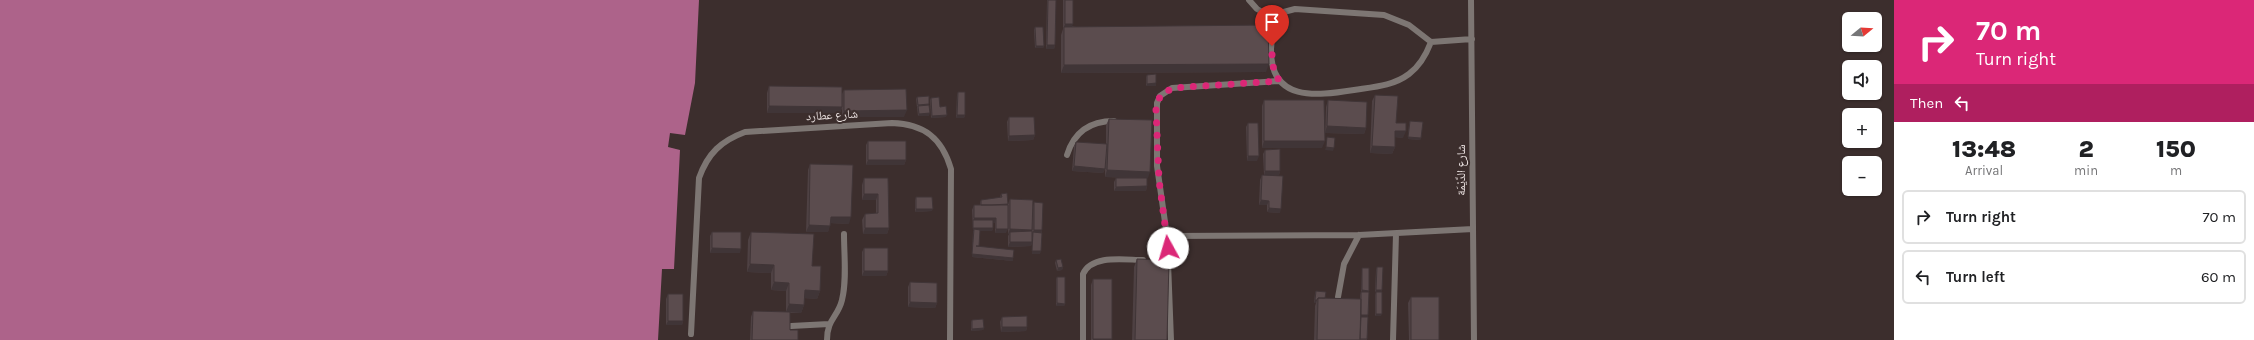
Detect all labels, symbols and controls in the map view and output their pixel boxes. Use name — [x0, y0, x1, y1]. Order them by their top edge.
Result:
pin — [1255, 5, 1289, 46]
icon: arrive — [1261, 11, 1283, 33]
north arrow — [1842, 12, 1882, 52]
map controls — [1842, 12, 1882, 196]
text: 70 m — [1976, 14, 2041, 47]
icon: right — [1910, 16, 1962, 68]
text: Turn right — [1976, 48, 2056, 70]
button: sound — [1842, 60, 1882, 100]
icon: left — [1951, 92, 1973, 114]
text: Then — [1910, 94, 1943, 112]
street label: شارع عطارد — [806, 107, 858, 124]
button: + — [1842, 108, 1882, 148]
text: 13:48 — [1952, 135, 2016, 163]
text: 2 — [2078, 135, 2094, 163]
text: 150 — [2156, 135, 2196, 163]
street label: شارع الدِّيْمَة — [1454, 144, 1469, 196]
button: − — [1842, 156, 1882, 196]
text: Arrival — [1965, 163, 2003, 178]
text: min — [2074, 163, 2098, 178]
text: m — [2170, 163, 2182, 178]
icon: right — [1912, 206, 1934, 228]
text: Turn right — [1946, 208, 2016, 226]
text: 70 m — [2202, 208, 2236, 226]
position arrow — [1147, 227, 1189, 269]
icon: left — [1912, 266, 1934, 288]
text: Turn left — [1946, 268, 2005, 286]
text: 60 m — [2201, 268, 2236, 286]

